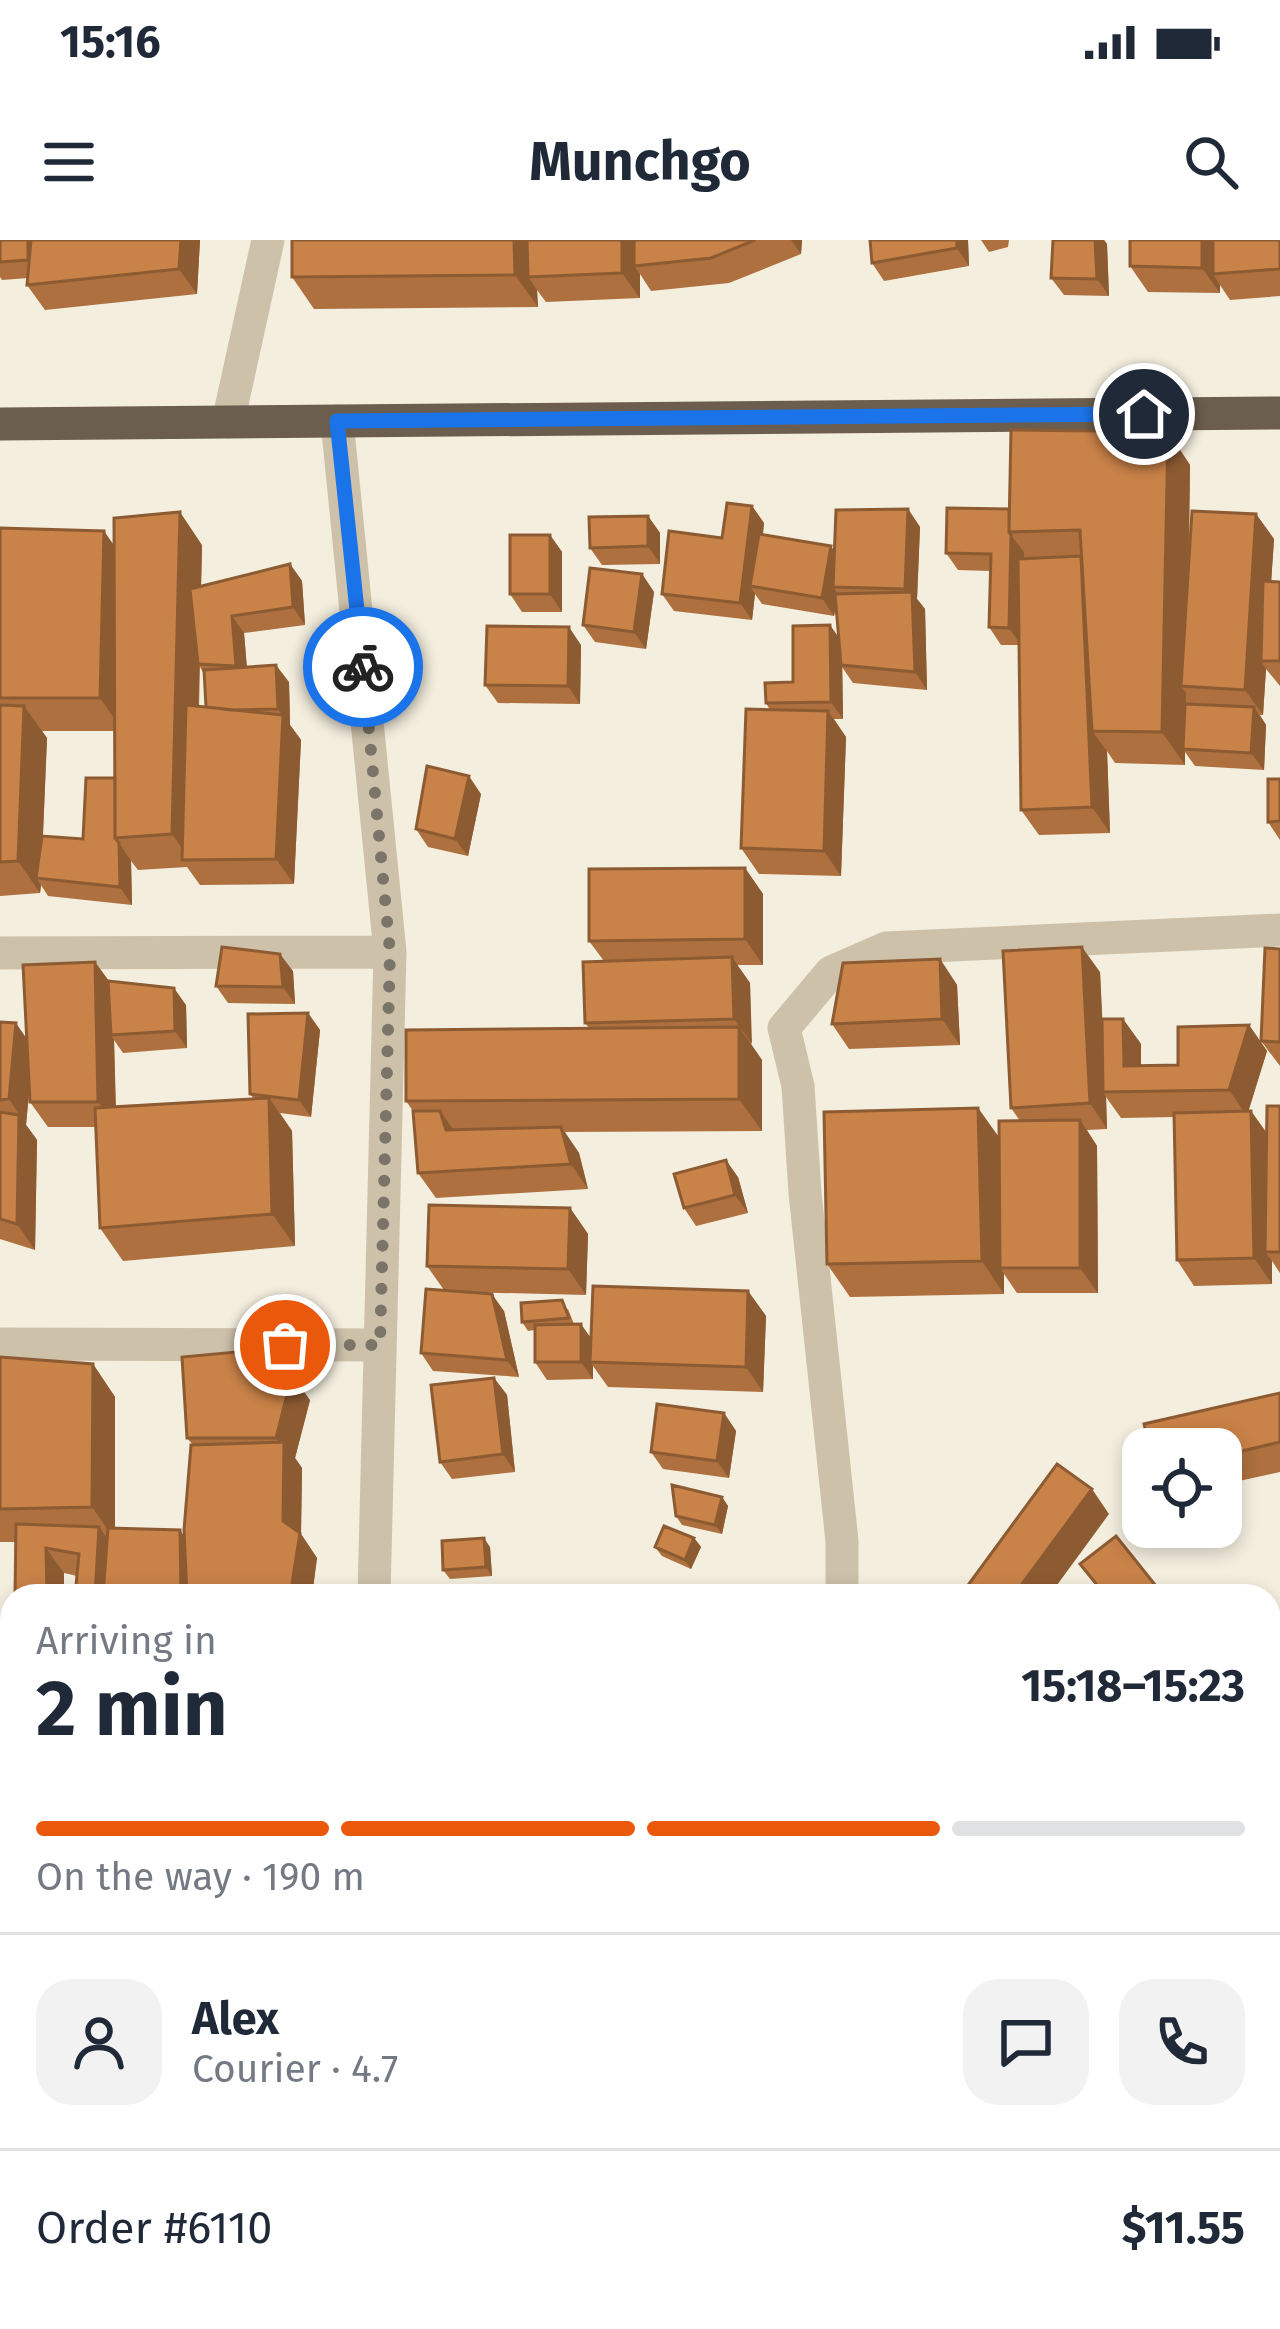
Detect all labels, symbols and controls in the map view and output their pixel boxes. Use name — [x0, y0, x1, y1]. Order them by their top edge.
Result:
text: 15:16 — [60, 15, 161, 69]
icon: menu — [36, 129, 102, 195]
icon: search — [1178, 129, 1244, 195]
text: Munchgo — [529, 130, 751, 194]
pin — [1093, 363, 1195, 465]
icon: home — [1111, 381, 1177, 447]
courier — [303, 607, 423, 727]
icon: bike — [330, 634, 396, 700]
pin — [234, 1294, 336, 1396]
icon: bag — [252, 1312, 318, 1378]
map controls — [1122, 1428, 1242, 1548]
button: locate — [1122, 1428, 1242, 1548]
text: Arriving in — [36, 1618, 217, 1664]
text: 15:18–15:23 — [1021, 1659, 1245, 1713]
text: 2 min — [36, 1662, 228, 1756]
text: On the way · 190 m — [36, 1854, 365, 1900]
button: person — [36, 1979, 162, 2105]
button: chat — [963, 1979, 1089, 2105]
button: phone — [1119, 1979, 1245, 2105]
text: Alex — [192, 1992, 279, 2046]
text: Courier · 4.7 — [192, 2046, 398, 2092]
text: Order #6110 — [36, 2201, 272, 2255]
text: $11.55 — [1122, 2201, 1245, 2255]

